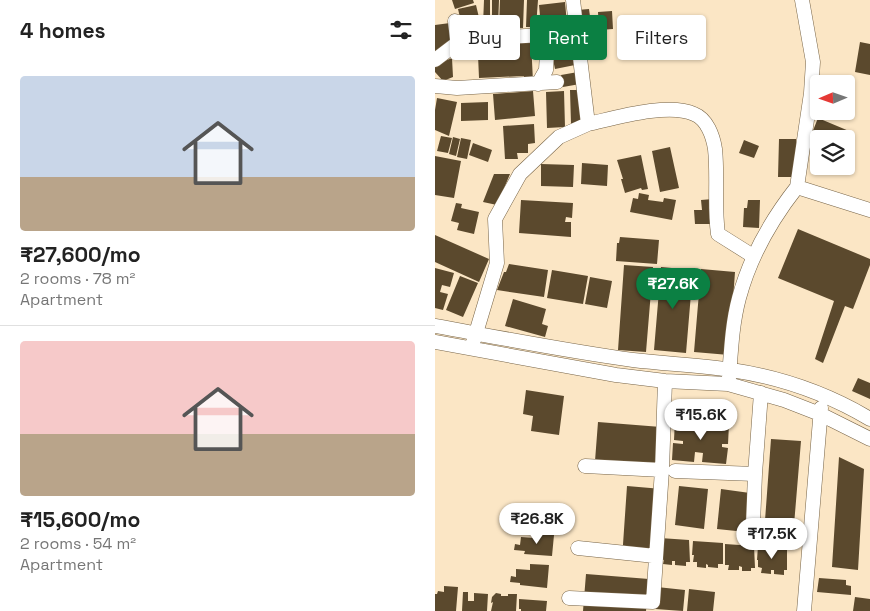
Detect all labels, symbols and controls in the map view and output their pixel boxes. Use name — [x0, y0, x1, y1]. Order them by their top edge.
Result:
chip: Buy — [450, 15, 520, 60]
chip: Rent — [530, 15, 607, 60]
chip: Filters — [617, 15, 706, 60]
icon: filters — [387, 16, 415, 44]
text: 4 homes — [20, 17, 106, 44]
north arrow — [810, 75, 855, 120]
map controls — [810, 75, 855, 175]
icon: home — [173, 108, 263, 198]
button: layers — [810, 130, 855, 175]
text: ₹27,600/mo — [20, 241, 141, 268]
text: 2 rooms · 78 m² — [20, 268, 135, 289]
pin: ₹27.6K — [632, 268, 714, 310]
text: ₹27.6K — [647, 273, 699, 294]
text: Apartment — [20, 289, 103, 310]
icon: home — [173, 374, 263, 464]
pin: ₹15.6K — [660, 398, 742, 441]
text: ₹15.6K — [675, 404, 727, 425]
pin: ₹26.8K — [496, 502, 578, 545]
text: ₹15,600/mo — [20, 506, 140, 533]
text: ₹26.8K — [510, 508, 564, 529]
pin: ₹17.5K — [731, 518, 813, 560]
text: ₹17.5K — [747, 523, 797, 544]
text: 2 rooms · 54 m² — [20, 533, 136, 554]
text: Apartment — [20, 554, 103, 575]

